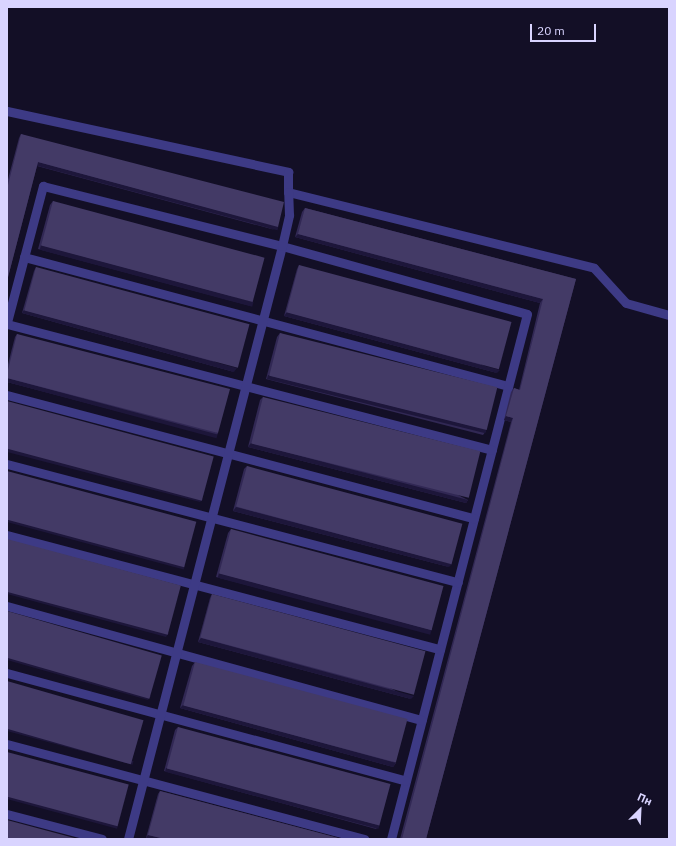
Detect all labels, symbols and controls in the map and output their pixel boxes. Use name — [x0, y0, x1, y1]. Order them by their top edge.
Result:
scale bar — [532, 16, 598, 42]
text: 20 m — [537, 23, 565, 38]
north arrow — [620, 790, 660, 830]
text: Пн — [635, 790, 654, 808]

